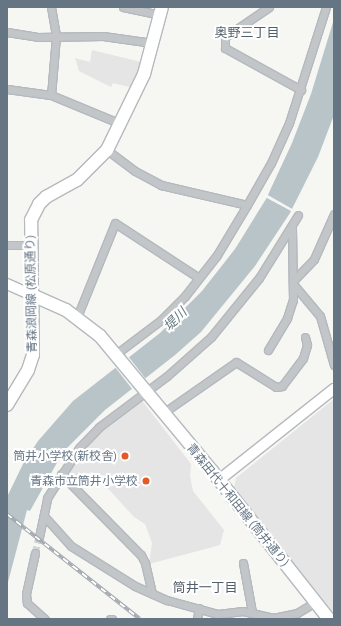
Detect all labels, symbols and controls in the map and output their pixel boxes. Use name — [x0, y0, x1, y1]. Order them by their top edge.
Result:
district label: 奥野三丁目 — [215, 24, 279, 40]
street label: 青森浪岡線 (松原通り) — [23, 235, 39, 353]
water label: 堤川 — [160, 304, 190, 334]
street label: 青森田代十和田線 (筒井通り) — [184, 441, 292, 569]
place label: 筒井小学校(新校舎) — [13, 449, 117, 463]
marker: 筒井小学校(新校舎) — [120, 451, 130, 461]
place label: 青森市立筒井小学校 — [30, 474, 138, 488]
marker: 青森市立筒井小学校 — [141, 476, 151, 486]
district label: 筒井一丁目 — [173, 579, 237, 595]

